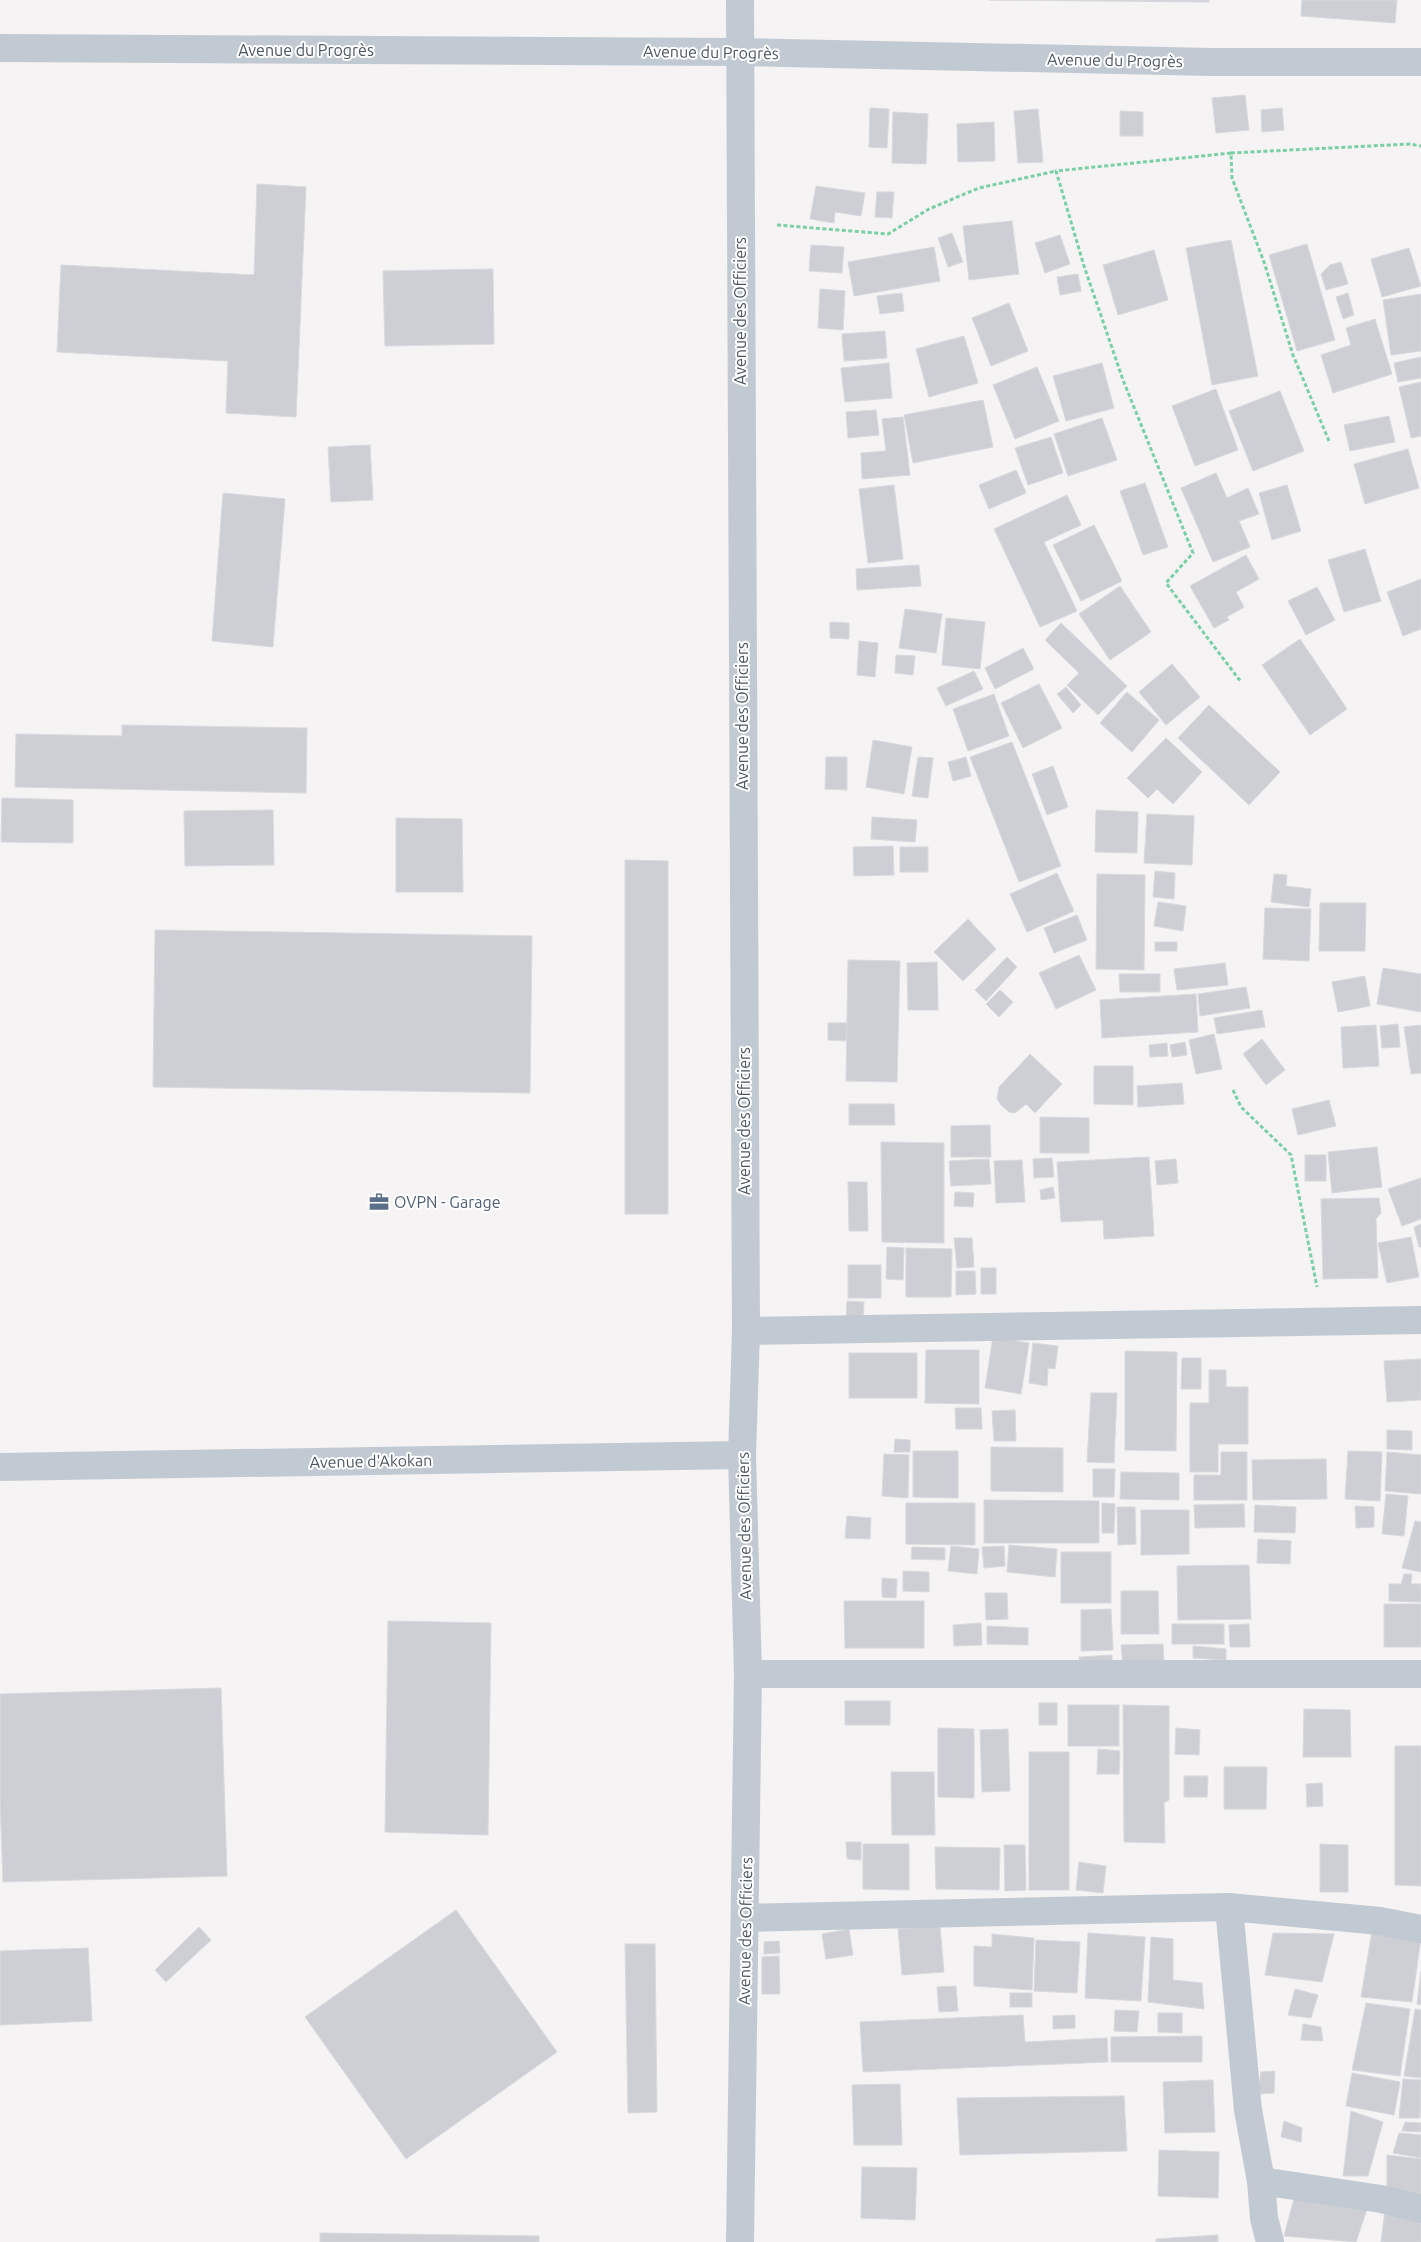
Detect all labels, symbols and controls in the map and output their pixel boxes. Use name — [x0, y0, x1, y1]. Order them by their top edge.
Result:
street label: Avenue du Progrès — [238, 41, 374, 59]
street label: Avenue du Progrès — [643, 42, 779, 62]
street label: Avenue du Progrès — [1047, 50, 1183, 70]
street label: Avenue des Officiers — [731, 237, 749, 385]
street label: Avenue des Officiers — [733, 642, 751, 790]
street label: Avenue des Officiers — [735, 1047, 753, 1195]
office icon: OVPN - Garage — [368, 1191, 390, 1213]
place label: OVPN - Garage — [394, 1193, 500, 1211]
street label: Avenue d'Akokan — [310, 1451, 432, 1471]
street label: Avenue des Officiers — [734, 1452, 754, 1600]
street label: Avenue des Officiers — [735, 1857, 755, 2005]

